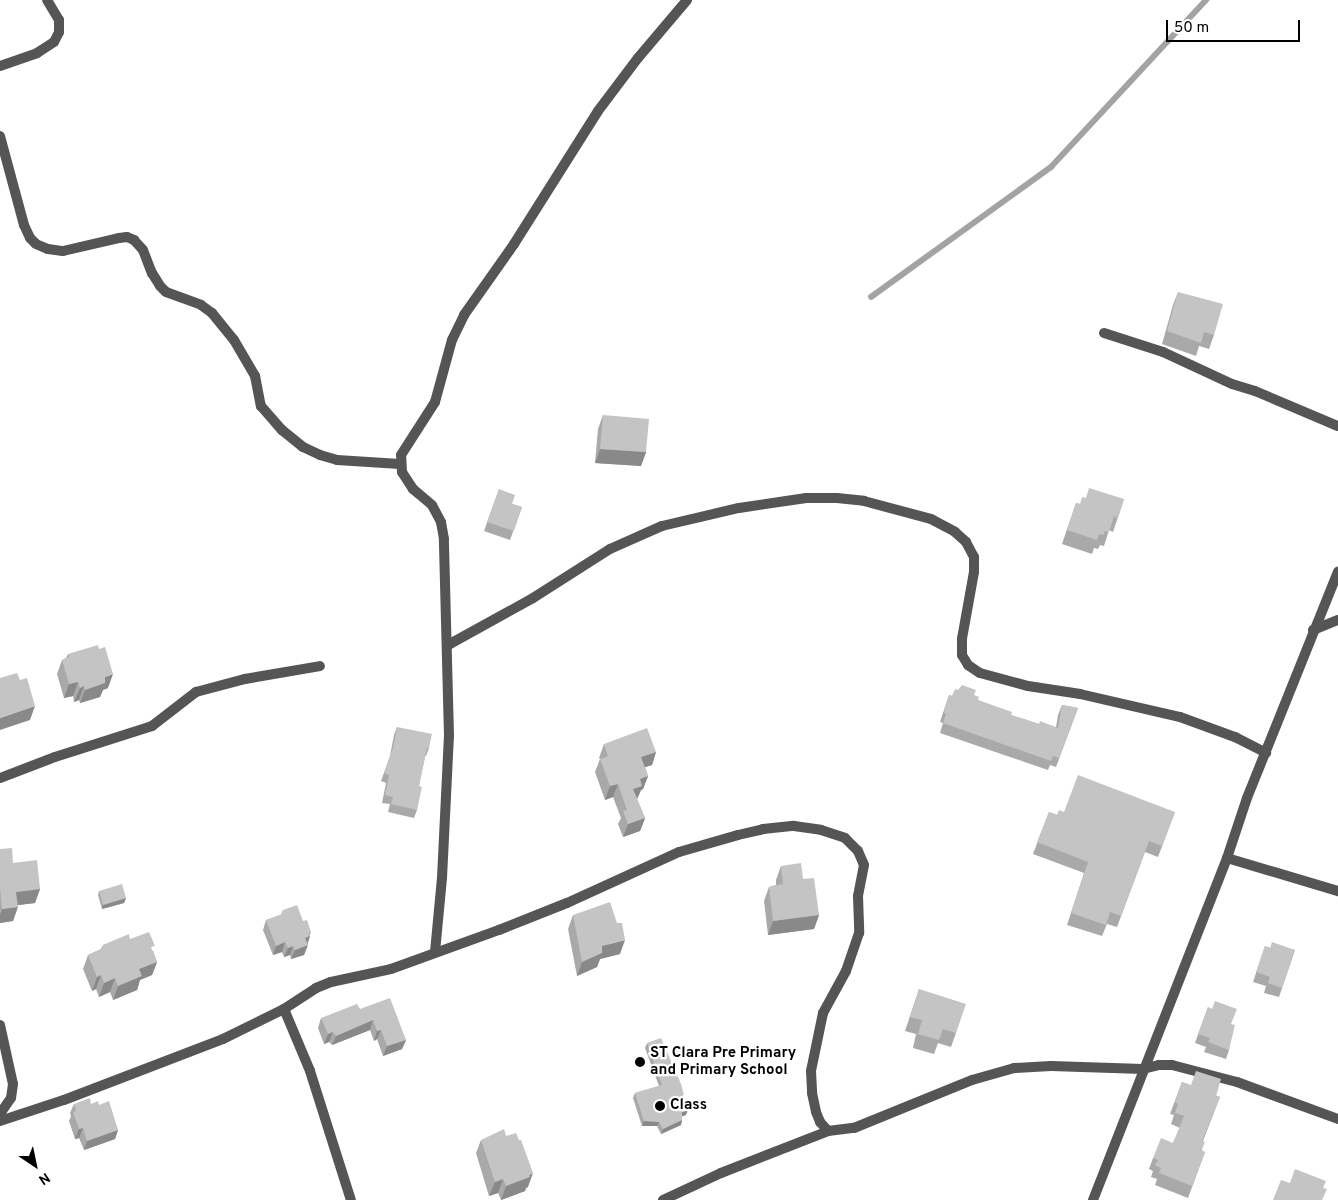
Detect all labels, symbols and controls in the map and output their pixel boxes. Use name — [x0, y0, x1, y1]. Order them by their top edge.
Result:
scale bar — [1168, 10, 1302, 42]
text: 50 m — [1174, 19, 1209, 38]
place label: ST Clara Pre Primary and Primary School — [650, 1044, 796, 1079]
marker: ST Clara Pre Primary and Primary School — [634, 1056, 646, 1068]
place label: Class — [670, 1097, 707, 1115]
marker: Class — [654, 1100, 666, 1112]
north arrow — [10, 1140, 60, 1190]
text: N — [35, 1168, 53, 1188]

